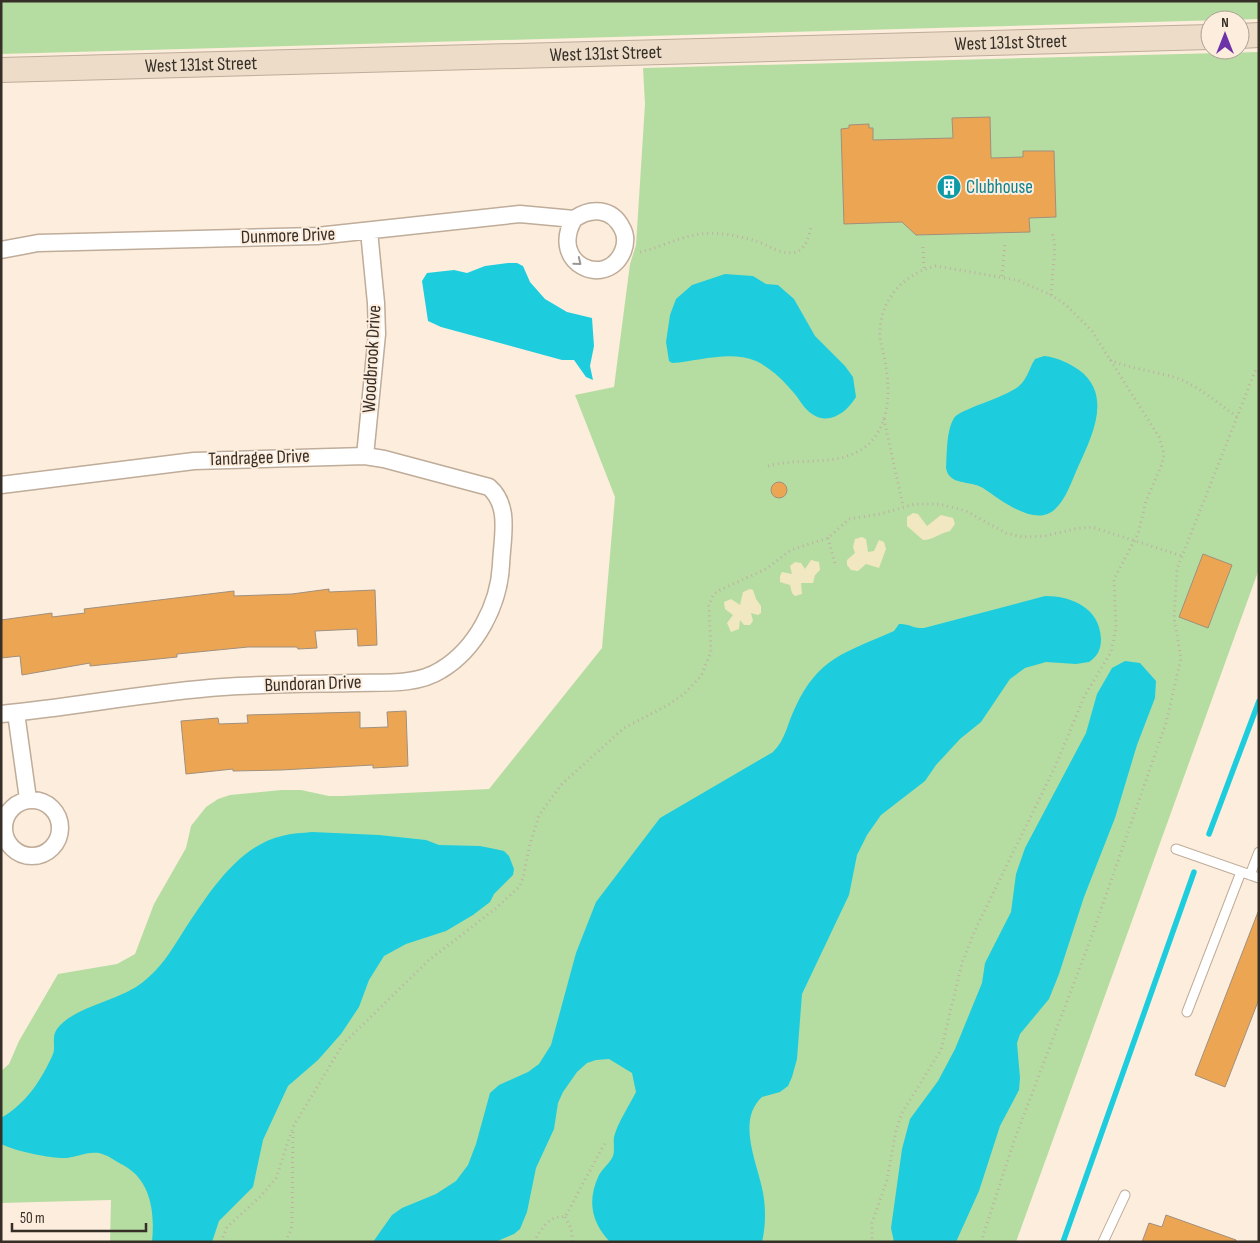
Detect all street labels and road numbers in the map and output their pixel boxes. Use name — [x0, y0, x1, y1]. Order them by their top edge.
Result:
street label: West 131st Street — [954, 29, 1067, 55]
street label: West 131st Street — [549, 40, 662, 67]
street label: West 131st Street — [144, 52, 258, 78]
street label: Dunmore Drive — [240, 223, 336, 249]
street label: Woodbrook Drive — [358, 304, 386, 414]
street label: Tandragee Drive — [208, 445, 310, 471]
street label: Bundoran Drive — [264, 671, 362, 697]

